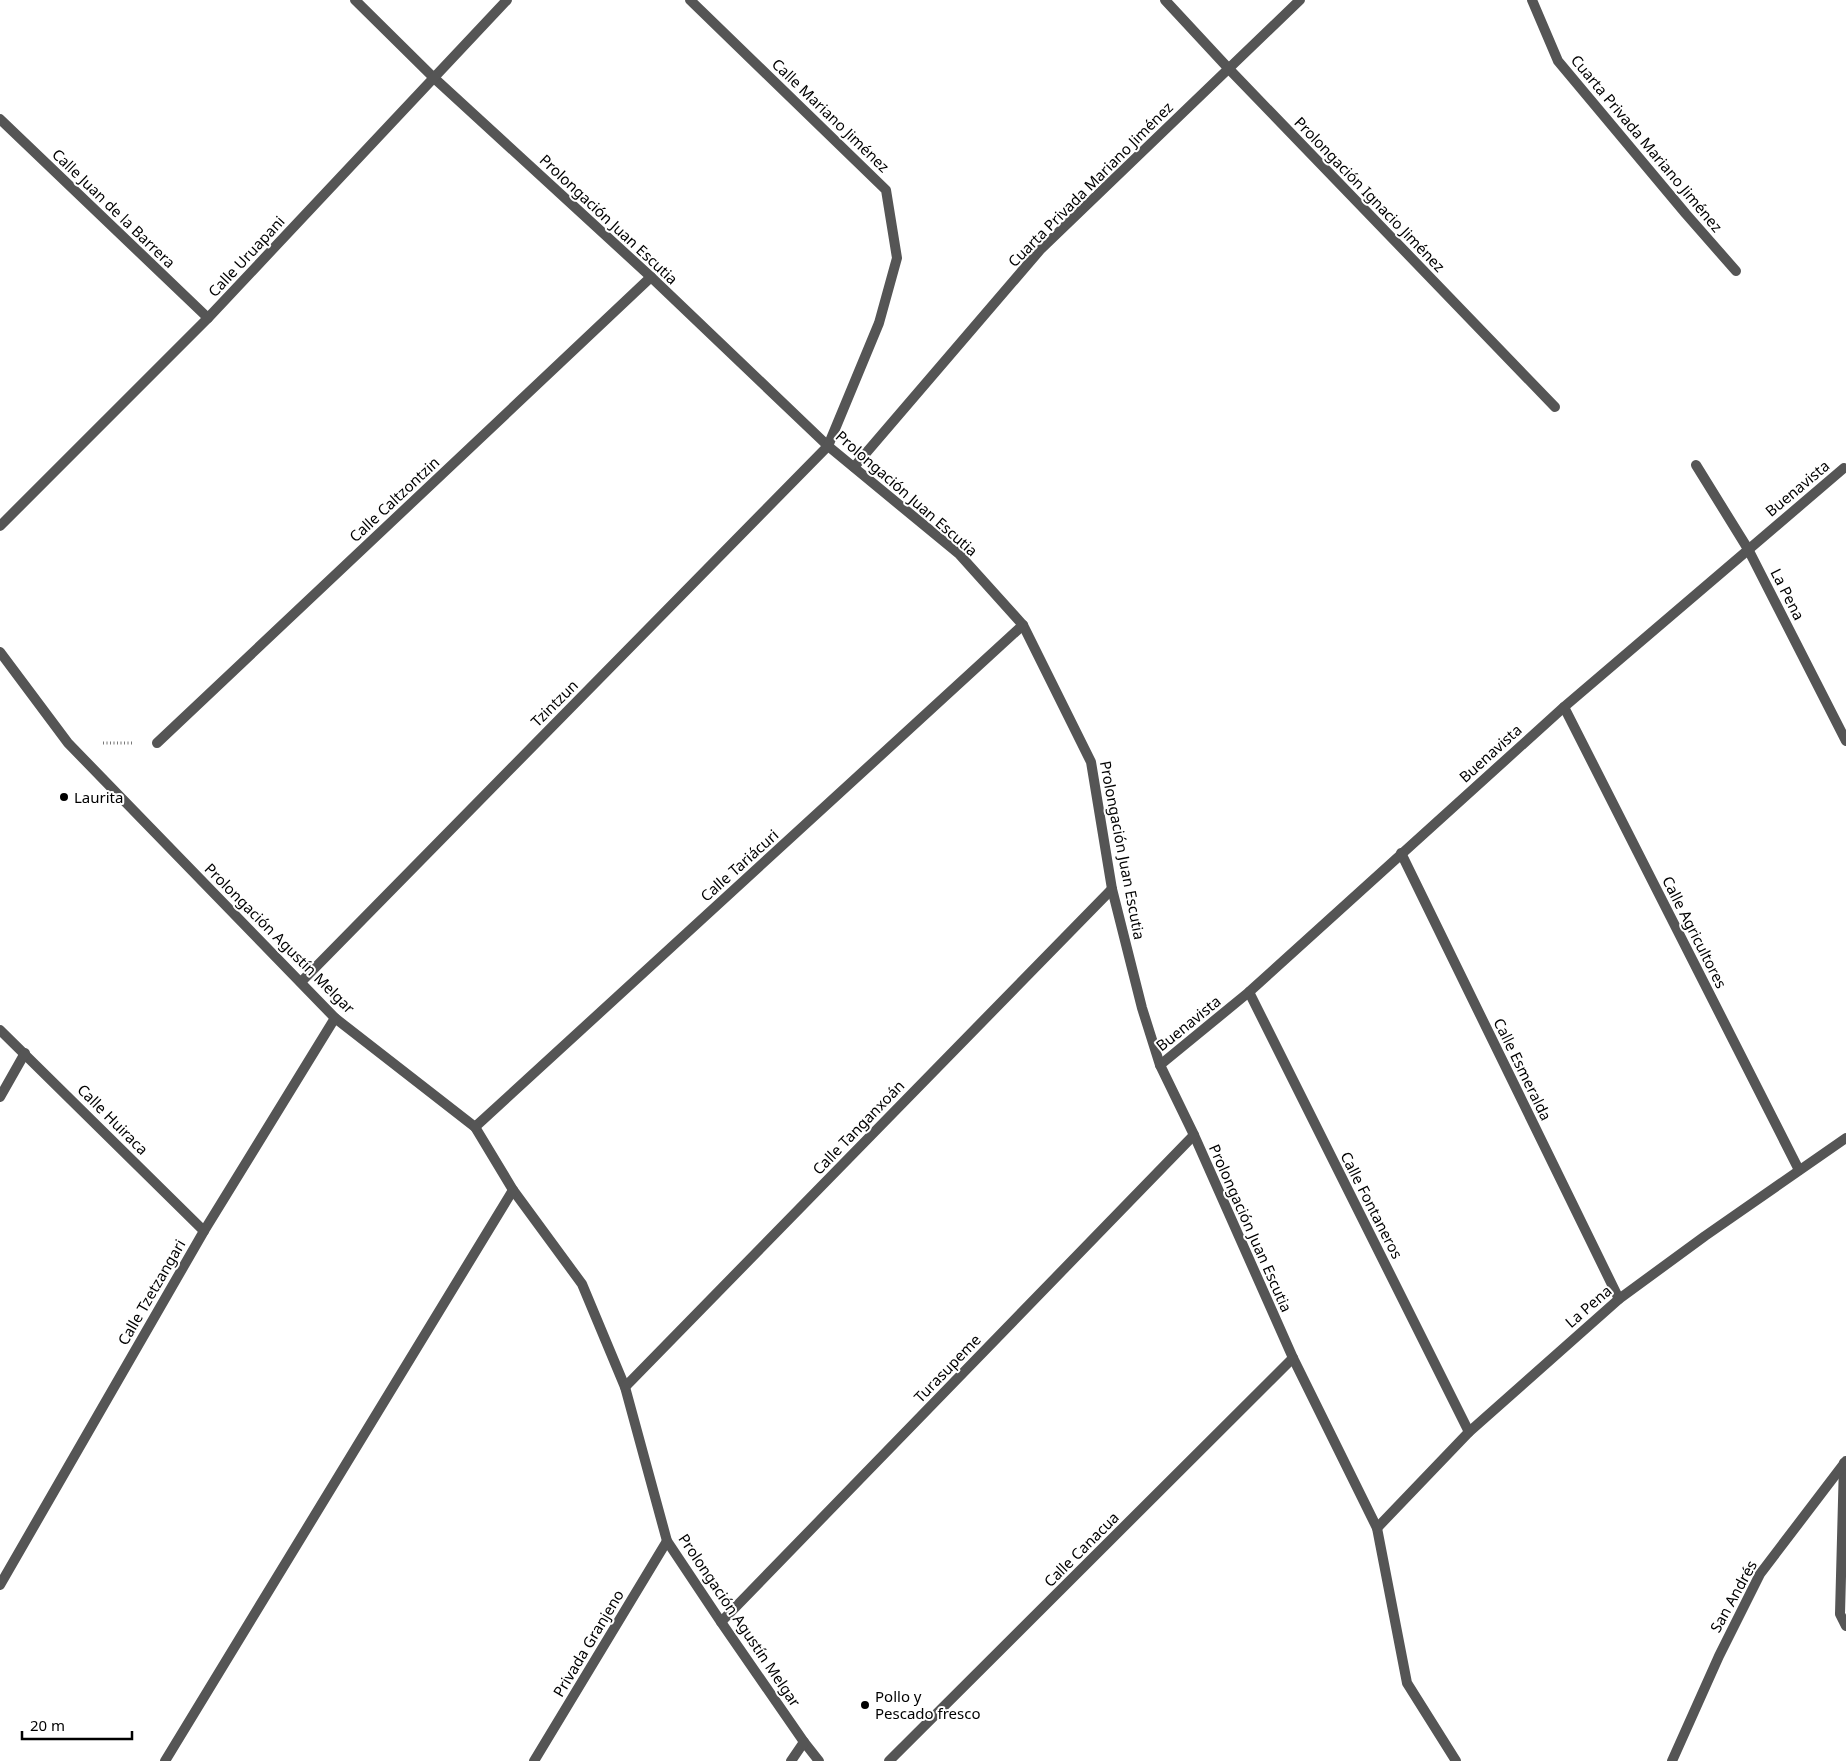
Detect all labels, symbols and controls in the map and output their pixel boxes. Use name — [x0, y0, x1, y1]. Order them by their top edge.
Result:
street label: Cuarta Privada Mariano Jiménez — [1567, 50, 1727, 236]
street label: Calle Mariano Jiménez — [768, 54, 894, 176]
street label: Cuarta Privada Mariano Jiménez — [1003, 97, 1177, 271]
street label: Prolongación Ignacio Jiménez — [1290, 112, 1450, 276]
street label: Calle Juan de la Barrera — [48, 144, 180, 272]
street label: Prolongación Juan Escutia — [536, 150, 682, 288]
street label: Calle Uruapani — [203, 211, 289, 301]
street label: Prolongación Juan Escutia — [832, 426, 982, 560]
street label: Calle Caltzontzin — [345, 452, 443, 546]
street label: Buenavista — [1761, 455, 1833, 521]
street label: La Pena — [1767, 565, 1809, 623]
street label: Tzintzun — [526, 675, 582, 731]
street label: Buenavista — [1454, 720, 1526, 786]
street label: Prolongación Juan Escutia — [1096, 759, 1150, 941]
place label: Laurita — [74, 787, 123, 807]
marker: Laurita — [58, 791, 70, 803]
street label: Calle Tariácuri — [696, 825, 782, 905]
street label: Prolongación Agustín Melgar — [201, 859, 359, 1017]
street label: Calle Agricultores — [1658, 873, 1732, 991]
street label: Buenavista — [1152, 991, 1224, 1055]
street label: Calle Esmeralda — [1490, 1014, 1556, 1124]
street label: Calle Tanganxoán — [808, 1075, 908, 1179]
street label: Calle Huiraca — [73, 1079, 153, 1159]
street label: Prolongación Juan Escutia — [1205, 1141, 1297, 1315]
street label: Calle Fontaneros — [1336, 1148, 1408, 1262]
street label: Calle Tzetzangari — [113, 1235, 189, 1349]
street label: La Pena — [1561, 1280, 1615, 1332]
street label: Turasupeme — [909, 1329, 985, 1407]
street label: Calle Canacua — [1039, 1507, 1123, 1591]
street label: Prolongación Agustín Melgar — [674, 1530, 806, 1710]
street label: San Andrés — [1705, 1556, 1761, 1636]
street label: Privada Granjeno — [548, 1586, 628, 1700]
place label: Pollo y Pescado fresco — [875, 1686, 981, 1723]
marker: Pollo y Pescado fresco — [859, 1699, 871, 1711]
scale bar — [22, 1708, 132, 1740]
text: 20 m — [30, 1715, 65, 1735]

